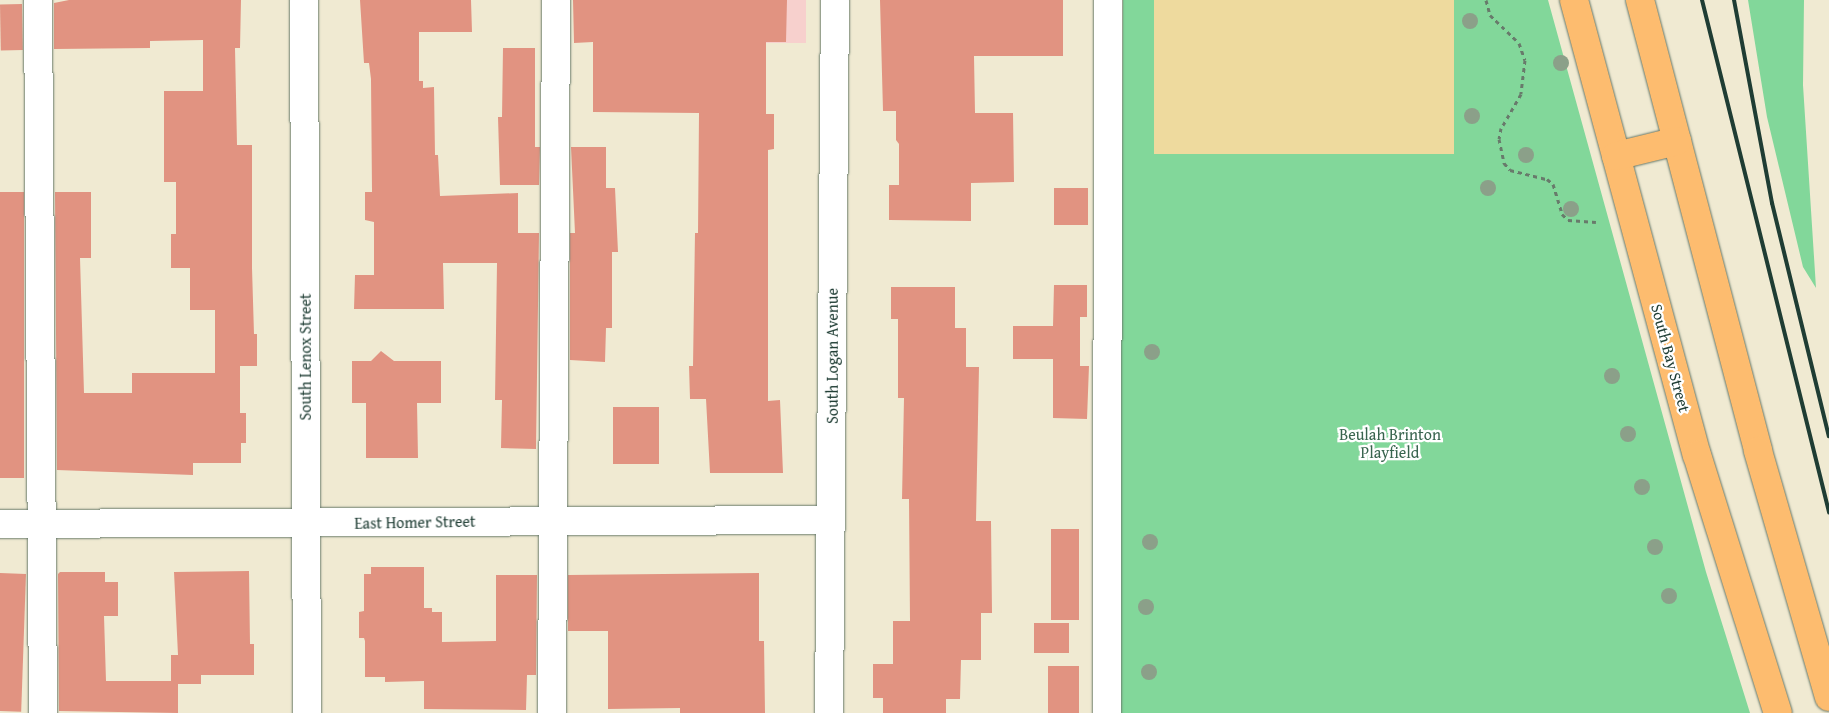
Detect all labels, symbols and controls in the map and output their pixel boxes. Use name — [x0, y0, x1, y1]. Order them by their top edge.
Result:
street label: South Logan Avenue — [822, 288, 842, 424]
street label: South Lenox Street — [295, 293, 315, 421]
street label: South Bay Street — [1647, 302, 1695, 414]
park label: Beulah Brinton Playfield — [1339, 424, 1441, 462]
street label: East Homer Street — [354, 511, 476, 533]

